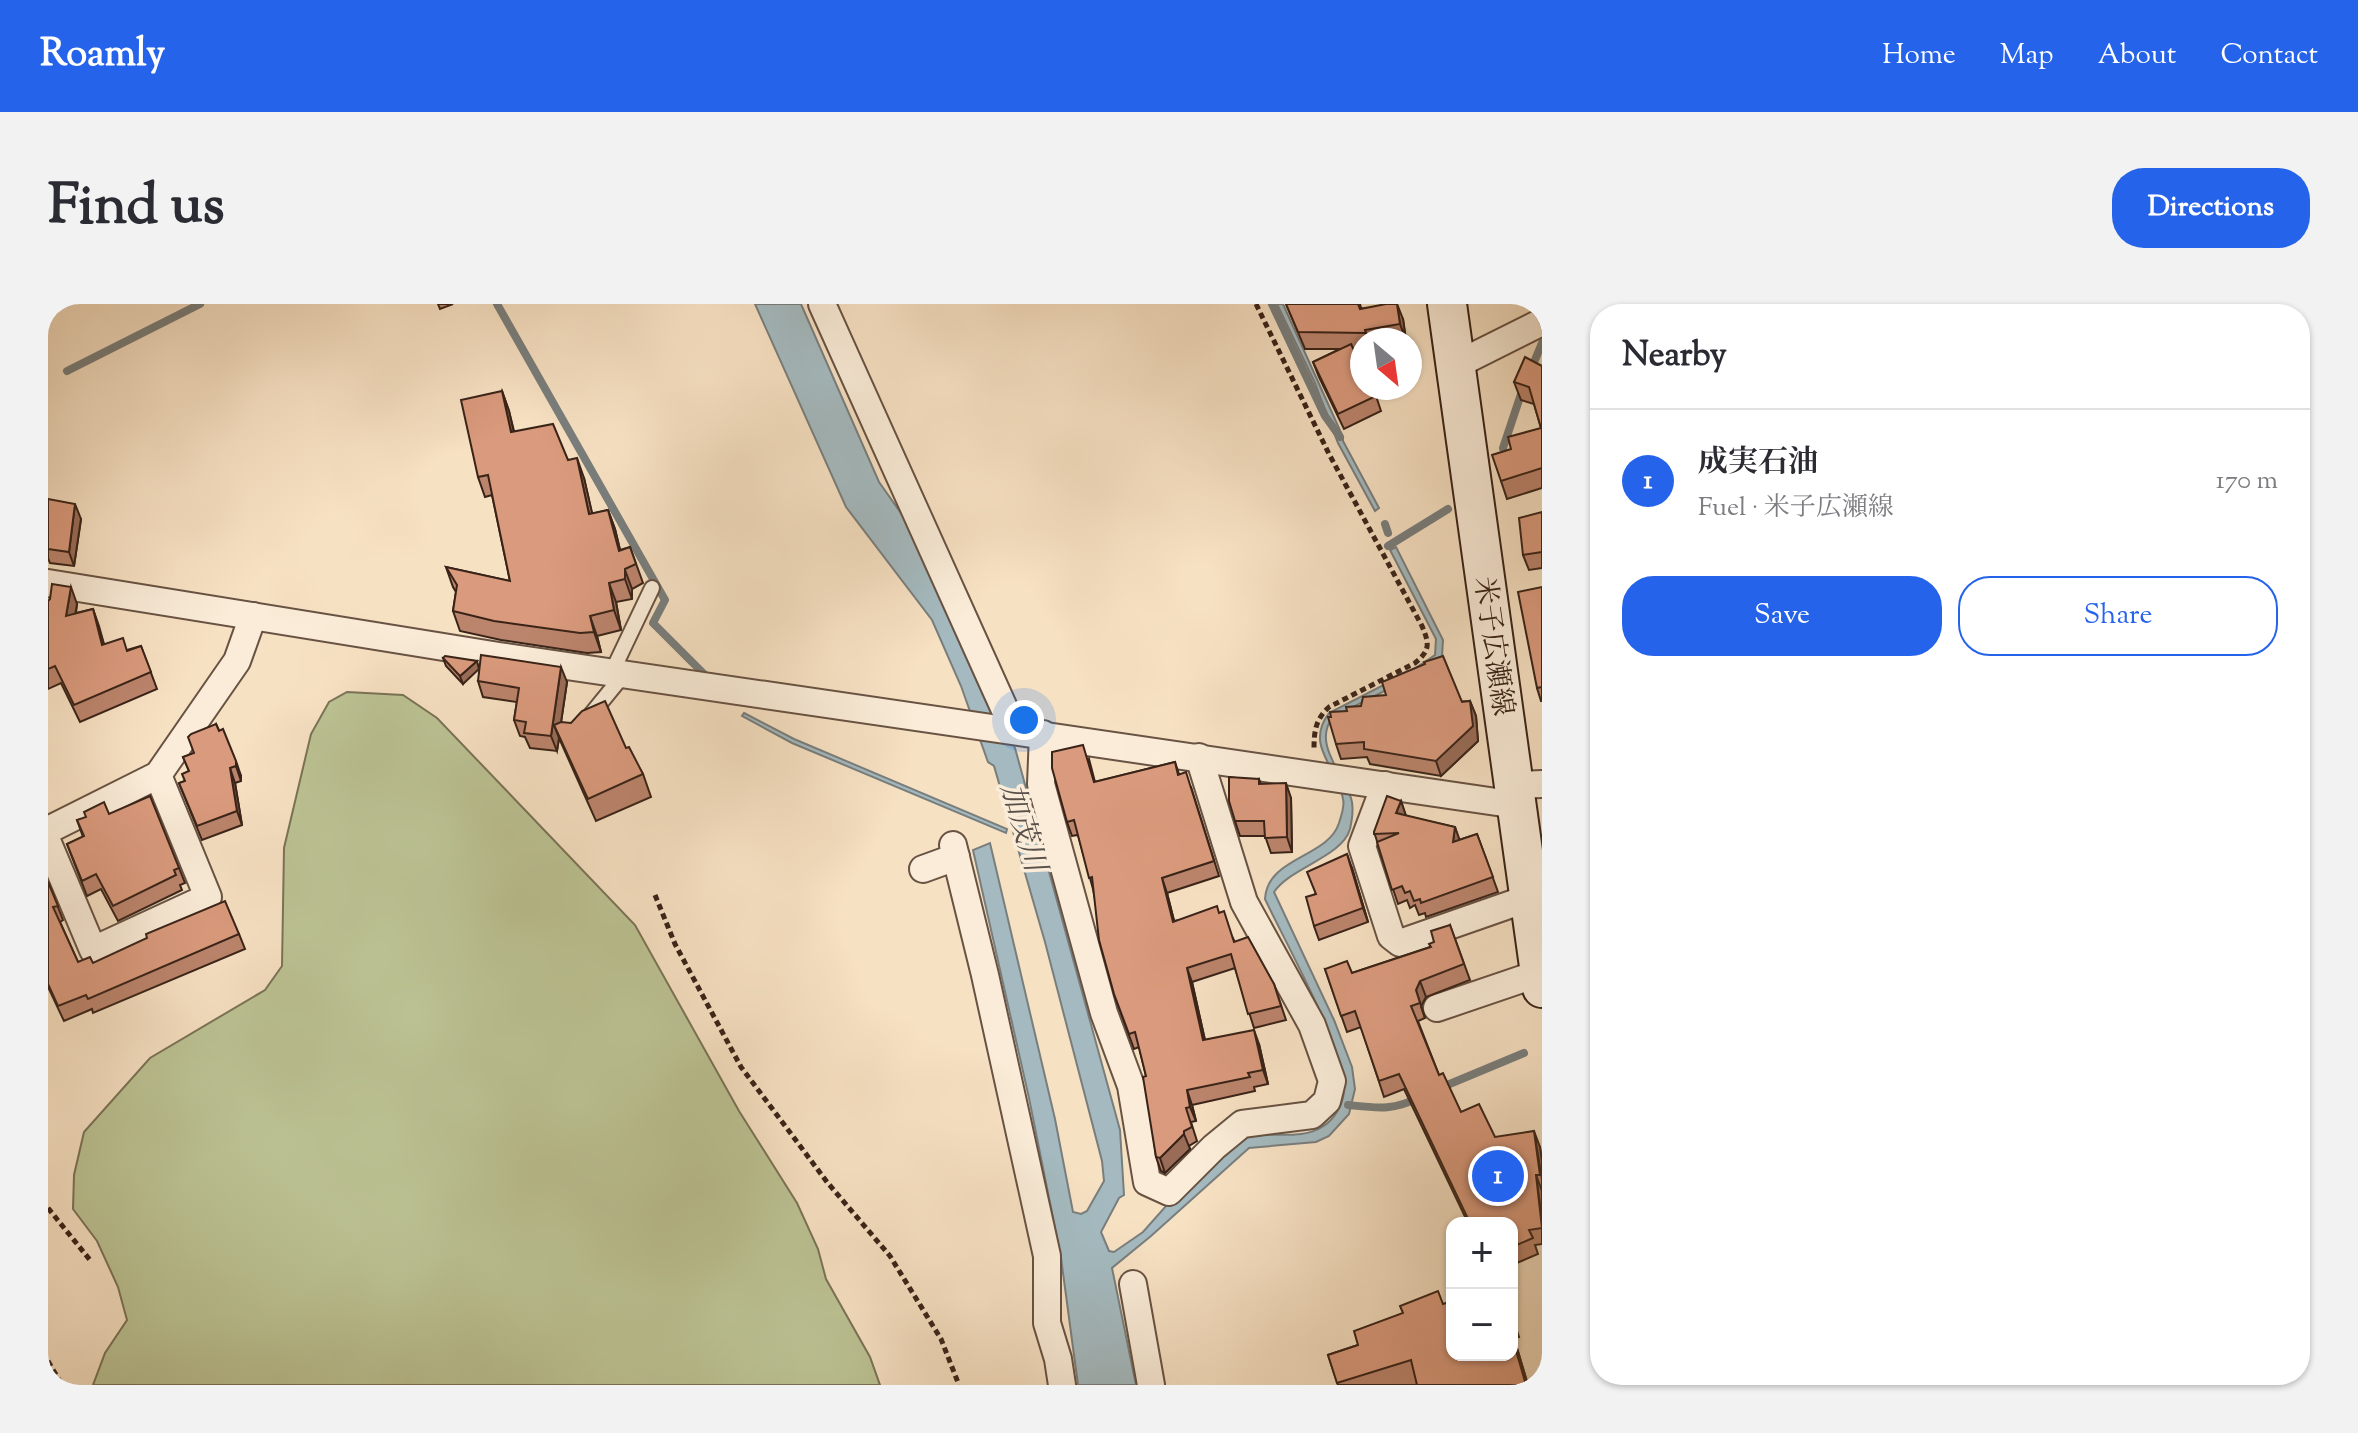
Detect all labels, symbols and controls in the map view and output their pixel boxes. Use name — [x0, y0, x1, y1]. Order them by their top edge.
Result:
text: Roamly — [40, 29, 165, 83]
text: Home — [1882, 36, 1956, 76]
text: Map — [2000, 36, 2054, 76]
text: About — [2098, 36, 2176, 76]
text: Contact — [2220, 36, 2318, 76]
text: Find us — [48, 168, 224, 249]
button: Directions — [2112, 168, 2310, 248]
north arrow — [1350, 328, 1422, 400]
text: Nearby — [1622, 332, 1727, 381]
text: 成実石油 — [1698, 442, 1818, 485]
text: 1 — [1644, 463, 1652, 500]
text: 170 m — [2216, 463, 2278, 500]
text: Fuel · 米子広瀬線 — [1698, 490, 1894, 527]
street label: 米子広瀬線 — [1462, 574, 1522, 719]
button: Save — [1622, 576, 1942, 656]
button: Share — [1958, 576, 2278, 656]
your location — [1004, 700, 1044, 740]
water label: 加茂川 — [988, 778, 1056, 880]
pin: 1 — [1472, 1146, 1524, 1206]
map controls — [1446, 1217, 1518, 1361]
button: + — [1446, 1217, 1518, 1289]
button: − — [1446, 1289, 1518, 1361]

